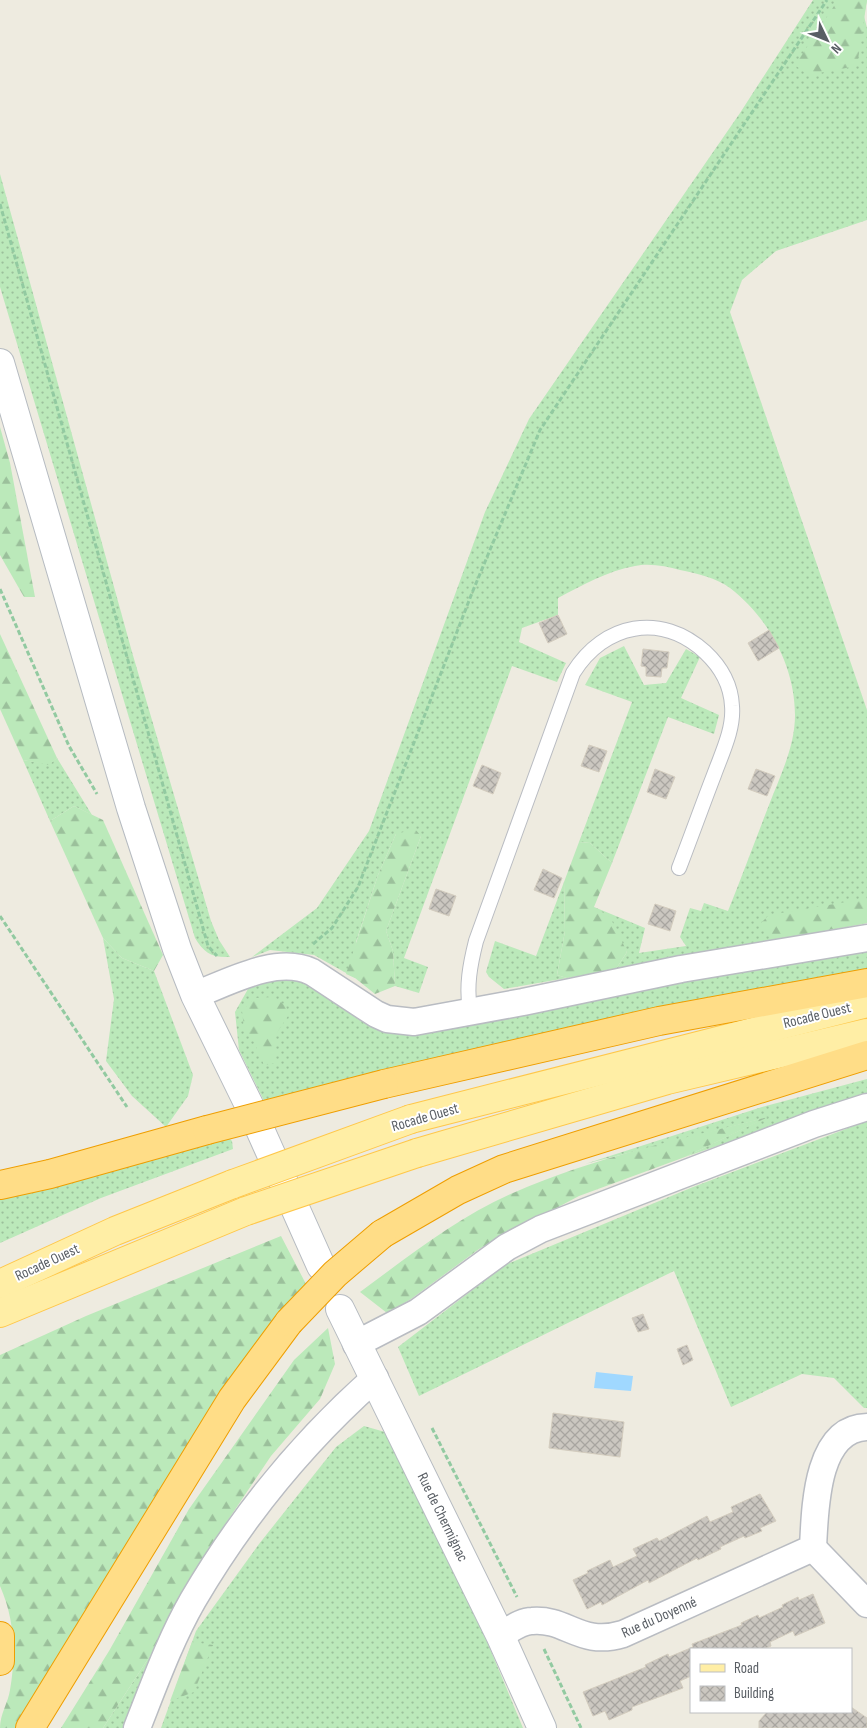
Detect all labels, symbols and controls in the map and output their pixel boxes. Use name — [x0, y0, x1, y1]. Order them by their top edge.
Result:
north arrow — [802, 15, 852, 65]
text: N — [827, 40, 845, 57]
street label: Rocade Ouest — [781, 998, 853, 1033]
street label: Rocade Ouest — [389, 1099, 461, 1136]
street label: Rocade Ouest — [12, 1239, 83, 1286]
street label: Rue de Chermignac — [413, 1469, 472, 1565]
street label: Rue du Doyenné — [619, 1592, 700, 1643]
legend — [690, 1648, 852, 1713]
text: Road — [734, 1659, 759, 1678]
text: Building — [734, 1684, 774, 1703]

